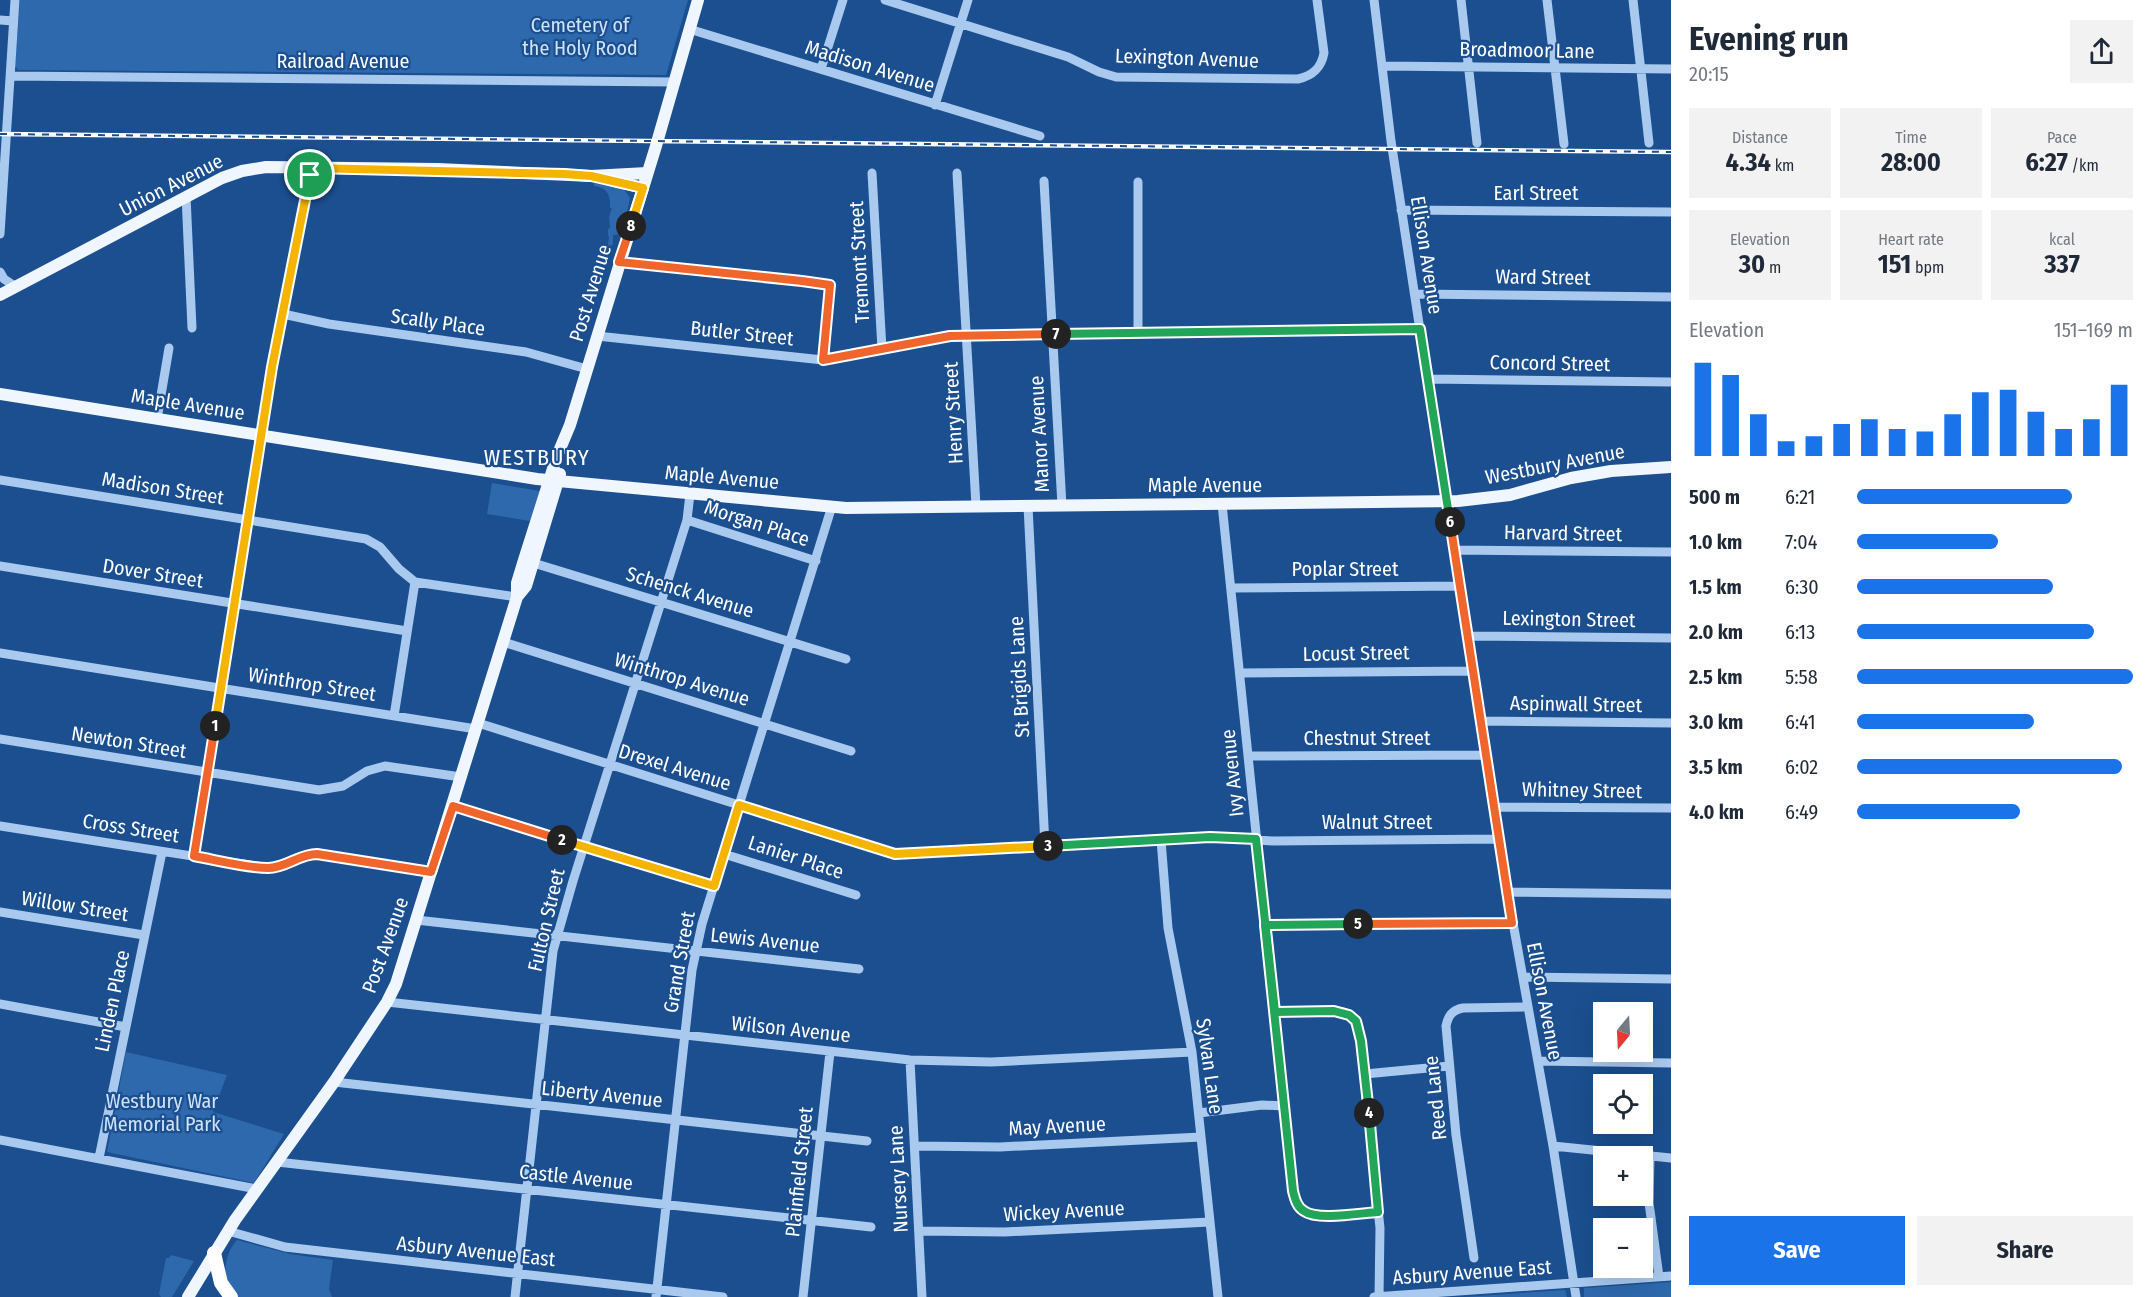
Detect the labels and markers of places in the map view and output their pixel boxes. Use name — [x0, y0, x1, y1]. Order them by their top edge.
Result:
pin — [284, 149, 335, 200]
pin: 8 — [616, 211, 646, 241]
pin: 7 — [1041, 319, 1071, 349]
pin: 6 — [1435, 507, 1465, 537]
pin: 1 — [200, 711, 230, 741]
pin: 2 — [547, 825, 577, 855]
pin: 3 — [1033, 831, 1063, 861]
pin: 5 — [1343, 909, 1373, 939]
pin: 4 — [1354, 1098, 1384, 1128]

